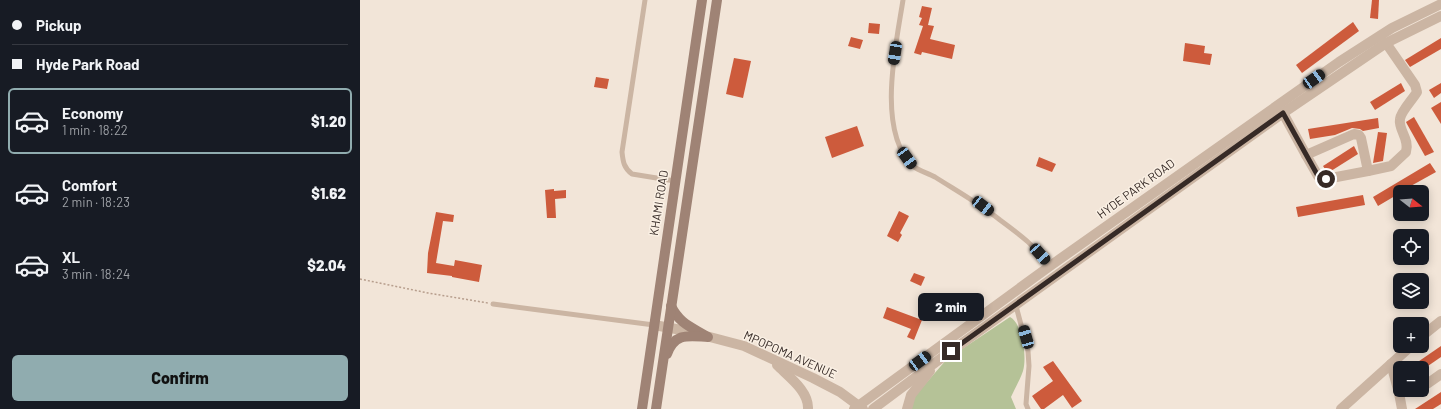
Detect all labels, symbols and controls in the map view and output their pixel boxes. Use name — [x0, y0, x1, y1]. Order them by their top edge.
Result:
text: Pickup — [36, 16, 82, 34]
car — [887, 40, 903, 66]
text: Hyde Park Road — [36, 55, 140, 73]
car — [1301, 67, 1327, 91]
icon: car — [14, 103, 50, 139]
text: Economy — [62, 104, 123, 122]
text: $1.20 — [311, 112, 346, 130]
text: 1 min · 18:22 — [62, 122, 128, 138]
car — [895, 145, 919, 171]
street label: HYDE PARK ROAD — [1094, 155, 1177, 221]
street label: KHAMI ROAD — [646, 169, 670, 237]
route start — [1317, 170, 1335, 188]
icon: car — [14, 175, 50, 211]
text: Comfort — [62, 176, 117, 194]
text: $1.62 — [311, 184, 346, 202]
north arrow — [1393, 185, 1429, 221]
map controls — [1393, 185, 1429, 397]
text: 2 min · 18:23 — [62, 194, 130, 210]
car — [970, 194, 996, 218]
button: locate — [1393, 229, 1429, 265]
car — [1028, 241, 1052, 267]
icon: car — [14, 247, 50, 283]
text: XL — [62, 248, 80, 266]
text: $2.04 — [307, 256, 346, 274]
text: 3 min · 18:24 — [62, 266, 130, 282]
button: layers — [1393, 273, 1429, 309]
callout: 2 min — [918, 293, 984, 321]
text: 2 min — [935, 299, 967, 315]
button: + — [1393, 317, 1429, 353]
car — [1017, 324, 1035, 350]
street label: MPOPOMA AVENUE — [742, 327, 839, 381]
route end — [942, 342, 960, 360]
car — [907, 349, 933, 373]
button: Confirm — [12, 355, 348, 401]
button: − — [1393, 361, 1429, 397]

